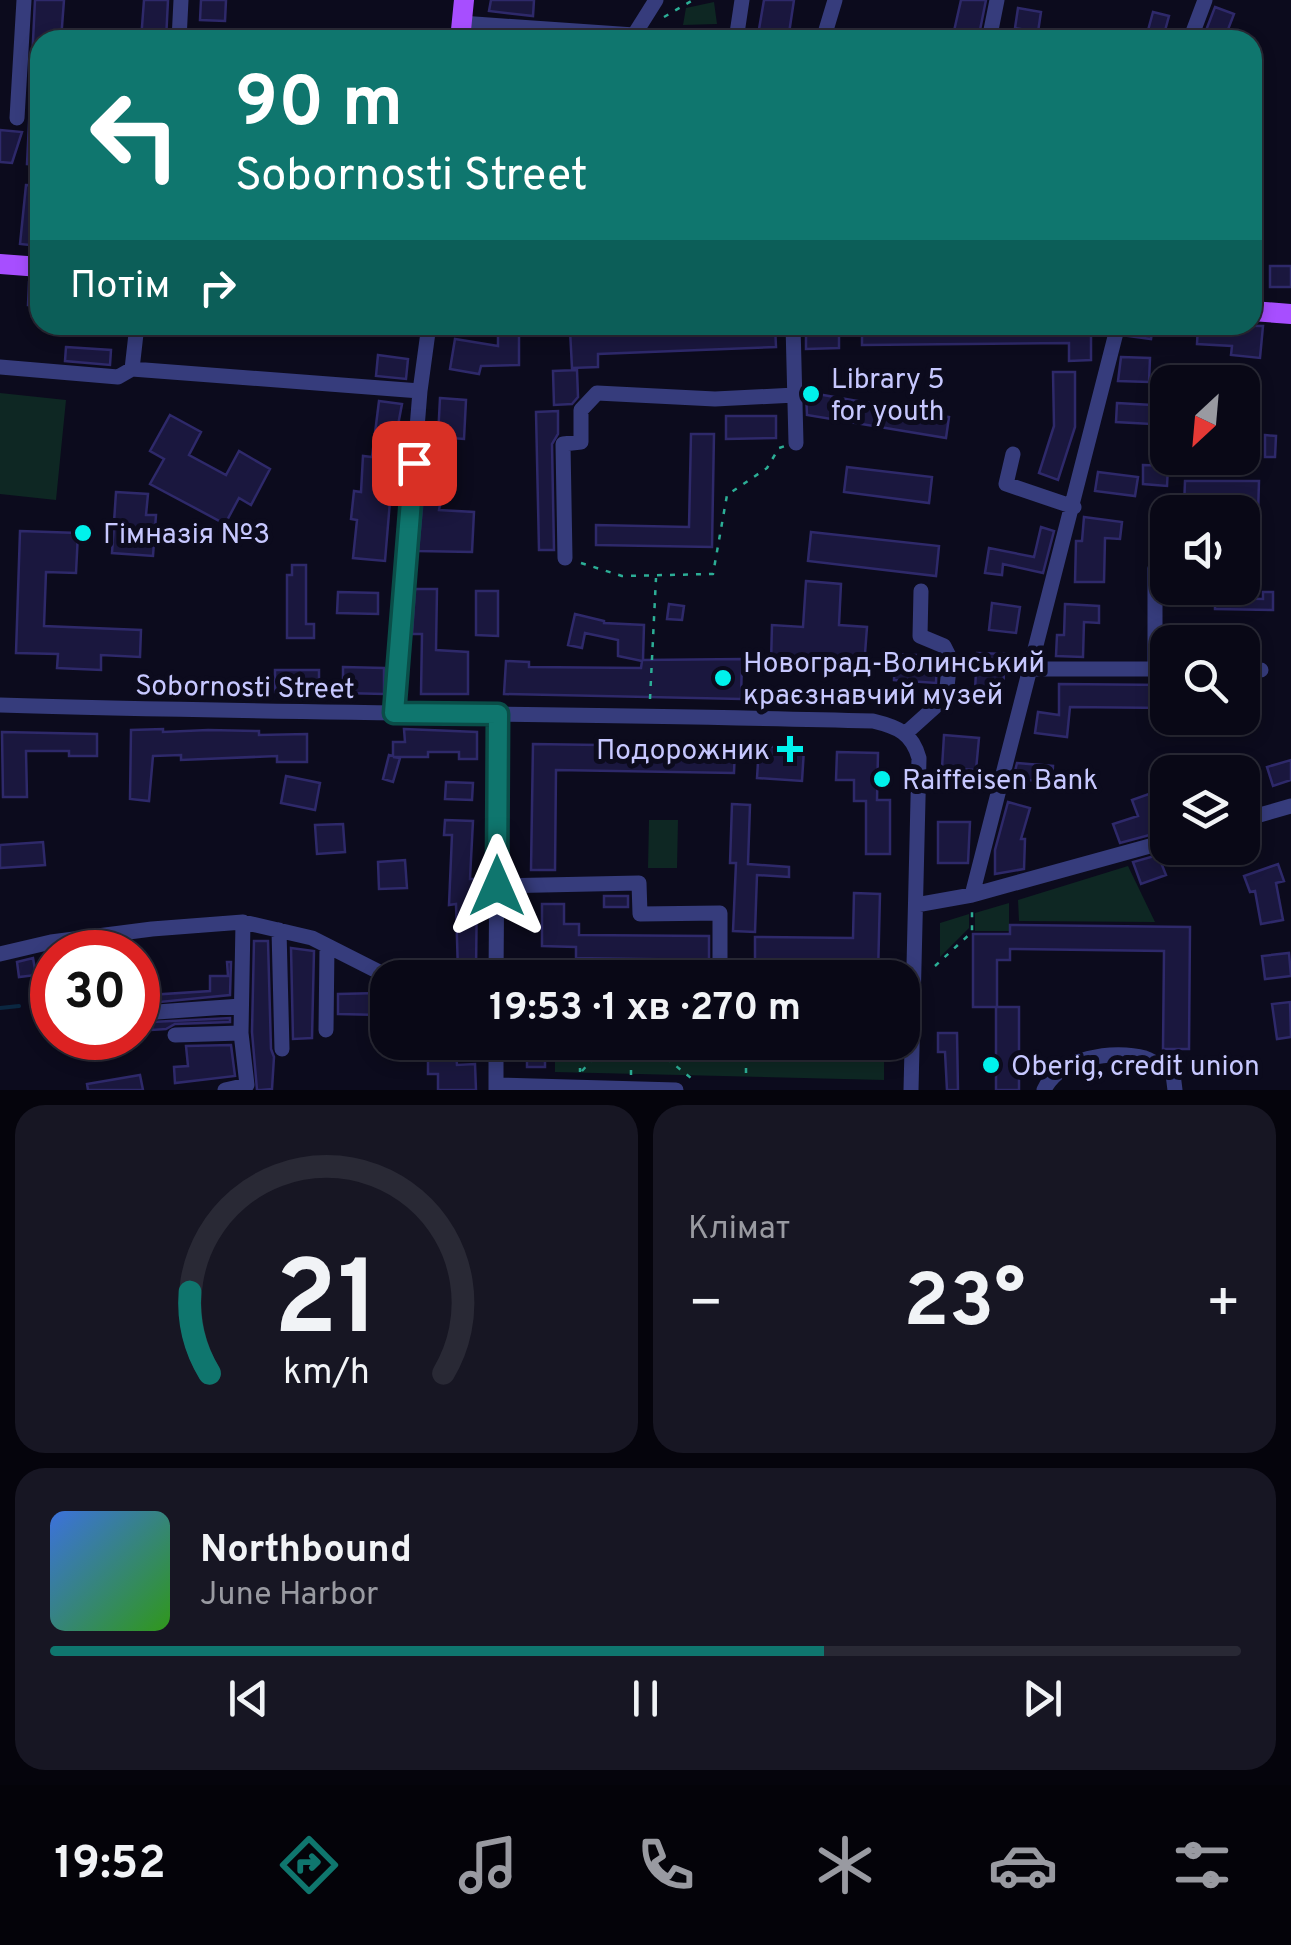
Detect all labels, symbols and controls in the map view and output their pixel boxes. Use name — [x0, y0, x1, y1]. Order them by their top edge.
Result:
text: 90 m — [235, 62, 403, 151]
icon: left — [70, 70, 200, 200]
text: Sobornosti Street — [235, 149, 588, 206]
icon: right — [190, 260, 245, 315]
text: Потім — [70, 263, 170, 312]
place label: Library 5 for youth — [831, 363, 945, 431]
north arrow — [1150, 365, 1260, 475]
map controls — [1150, 365, 1260, 865]
marker: Library 5 for youth — [800, 383, 822, 405]
pin — [372, 421, 457, 506]
icon: arrive — [387, 436, 442, 491]
button: sound — [1150, 495, 1260, 605]
place label: Гімназія №3 — [103, 518, 270, 554]
marker: Гімназія №3 — [72, 522, 94, 544]
button: search — [1150, 625, 1260, 735]
place label: Новоград-Волинський краєзнавчий музей — [743, 647, 1045, 715]
marker: Новоград-Волинський краєзнавчий музей — [712, 667, 734, 689]
street label: Sobornosti Street — [135, 669, 355, 709]
place label: Подорожник — [596, 734, 770, 770]
marker: Подорожник — [779, 738, 801, 760]
button: layers — [1150, 755, 1260, 865]
place label: Raiffeisen Bank — [902, 764, 1098, 800]
marker: Raiffeisen Bank — [871, 768, 893, 790]
position arrow — [445, 834, 549, 938]
speed limit sign: 30 — [30, 930, 160, 1060]
text: 19:53 · 1 хв · 270 m — [489, 985, 801, 1034]
place label: Oberig, credit union — [1011, 1050, 1260, 1086]
marker: Oberig, credit union — [980, 1054, 1002, 1076]
text: Клімат — [688, 1210, 790, 1250]
text: 21 — [274, 1239, 379, 1371]
text: 23° — [903, 1258, 1026, 1353]
text: − — [688, 1271, 723, 1341]
text: + — [1206, 1271, 1241, 1341]
text: km/h — [283, 1351, 370, 1397]
text: Northbound — [200, 1527, 412, 1576]
text: June Harbor — [200, 1576, 379, 1616]
icon: previous — [221, 1671, 276, 1726]
icon: pause — [618, 1671, 673, 1726]
icon: next — [1015, 1671, 1070, 1726]
icon: directions — [274, 1830, 344, 1900]
icon: music — [453, 1830, 523, 1900]
icon: phone — [631, 1830, 701, 1900]
icon: climate — [810, 1830, 880, 1900]
icon: car — [988, 1830, 1058, 1900]
icon: filters — [1167, 1830, 1237, 1900]
text: 19:52 — [54, 1837, 166, 1894]

